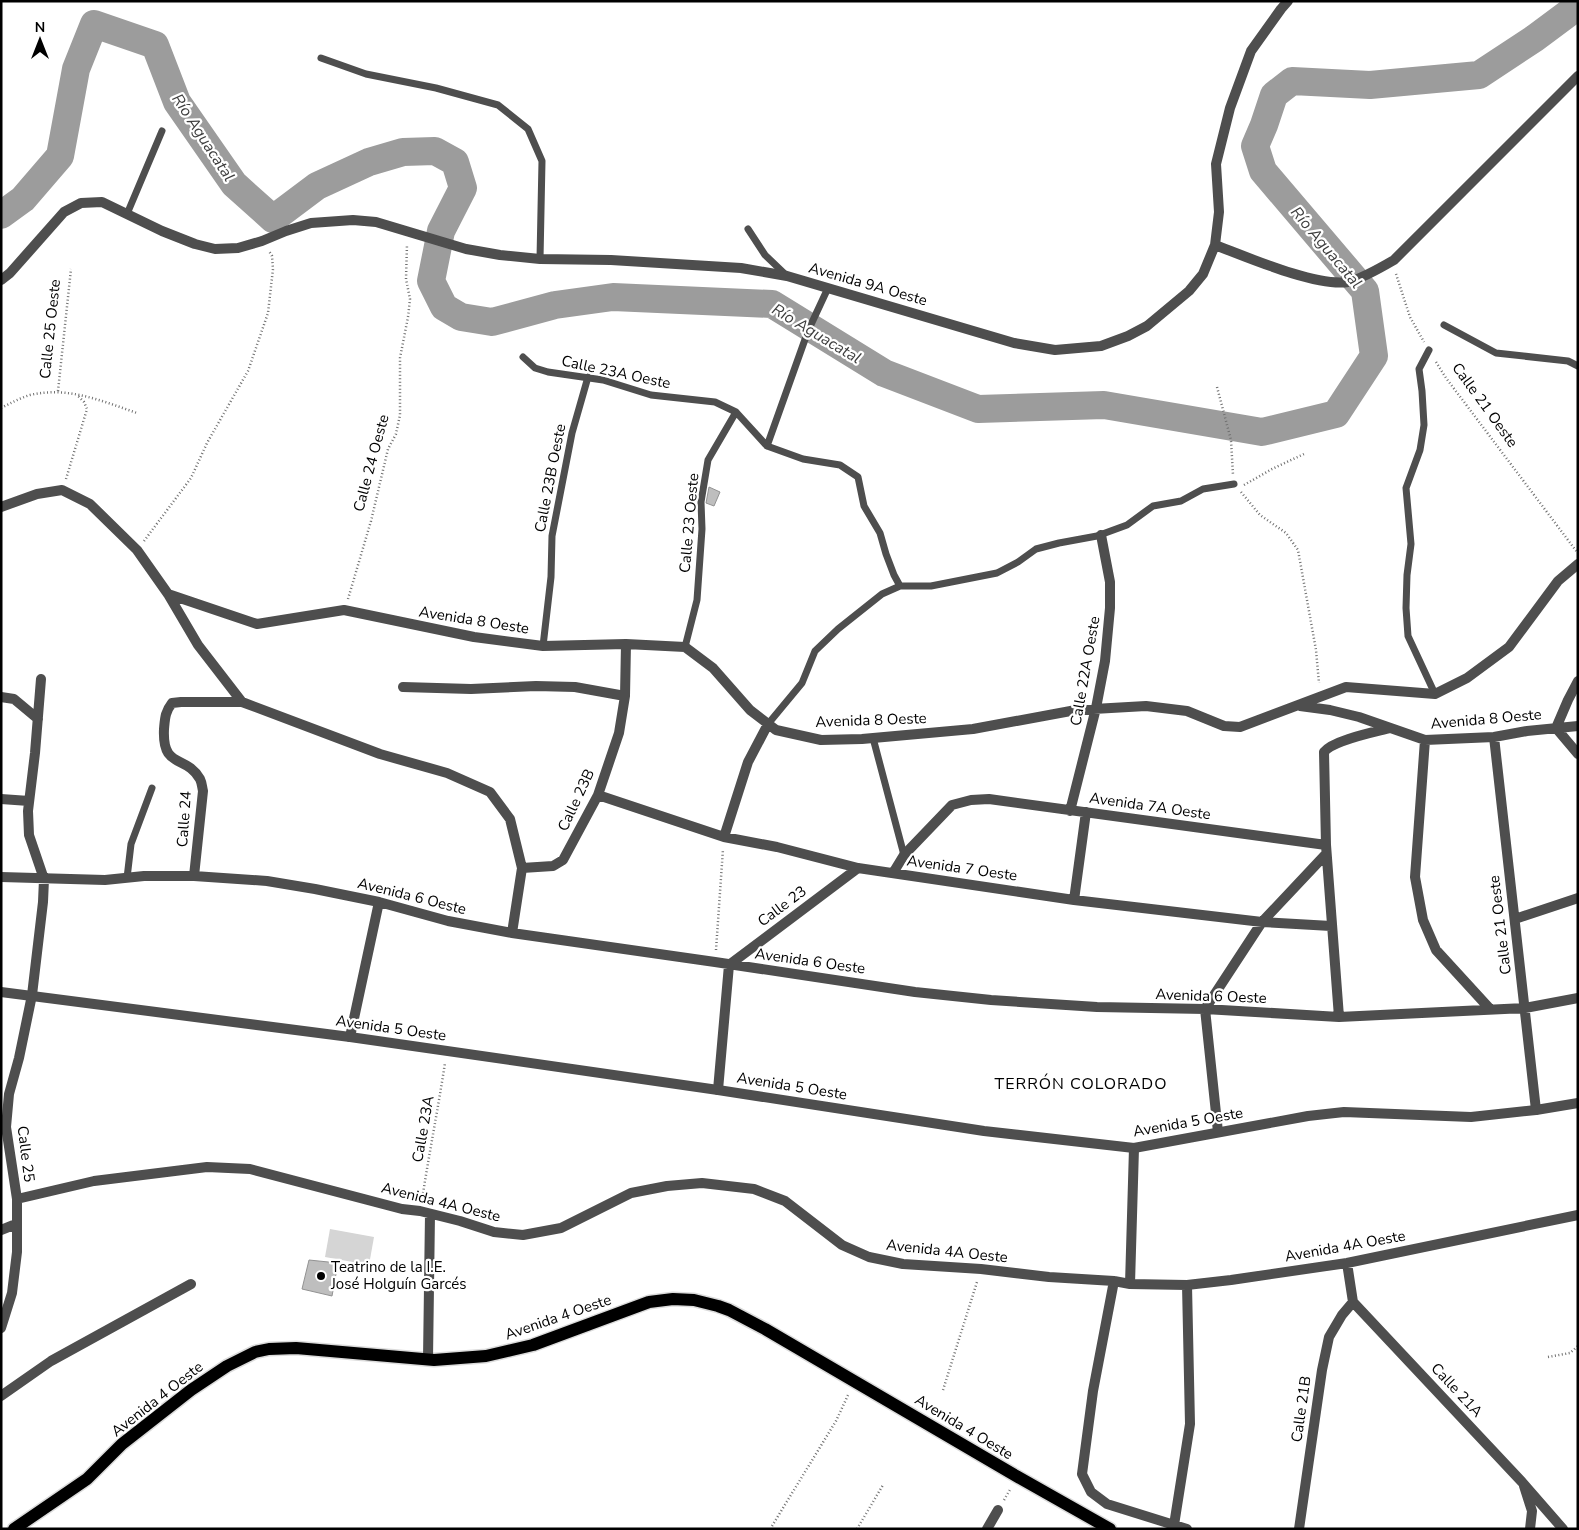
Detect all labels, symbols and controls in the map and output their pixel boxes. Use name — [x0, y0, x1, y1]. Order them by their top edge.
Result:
north arrow — [15, 15, 65, 65]
text: N — [35, 18, 45, 37]
water label: Río Aguacatal — [167, 89, 240, 186]
water label: Río Aguacatal — [1286, 202, 1367, 293]
street label: Avenida 9A Oeste — [806, 258, 930, 310]
street label: Calle 25 Oeste — [35, 278, 65, 380]
water label: Río Aguacatal — [768, 299, 865, 369]
street label: Calle 23A Oeste — [560, 351, 672, 393]
street label: Calle 21 Oeste — [1447, 359, 1523, 451]
street label: Calle 24 Oeste — [348, 412, 394, 514]
street label: Calle 23B Oeste — [530, 422, 570, 534]
street label: Calle 23 Oeste — [675, 472, 703, 574]
street label: Avenida 8 Oeste — [417, 601, 531, 639]
street label: Calle 22A Oeste — [1066, 615, 1104, 727]
street label: Avenida 8 Oeste — [1430, 704, 1542, 734]
street label: Avenida 8 Oeste — [815, 708, 927, 732]
street label: Calle 23B — [553, 766, 599, 834]
street label: Avenida 7A Oeste — [1088, 788, 1212, 824]
street label: Calle 24 — [172, 790, 196, 848]
street label: Avenida 7 Oeste — [905, 850, 1019, 886]
street label: Avenida 6 Oeste — [356, 873, 468, 919]
street label: Calle 21 Oeste — [1484, 874, 1516, 976]
street label: Calle 23 — [753, 881, 811, 931]
street label: Avenida 6 Oeste — [753, 943, 867, 979]
street label: Avenida 6 Oeste — [1155, 984, 1267, 1008]
street label: Avenida 5 Oeste — [334, 1010, 448, 1046]
street label: Avenida 5 Oeste — [735, 1067, 849, 1105]
district label: TERRÓN COLORADO — [995, 1073, 1167, 1095]
street label: Calle 23A — [407, 1094, 439, 1164]
street label: Avenida 5 Oeste — [1131, 1102, 1245, 1142]
street label: Calle 25 — [13, 1125, 39, 1183]
street label: Avenida 4A Oeste — [379, 1178, 503, 1226]
street label: Avenida 4A Oeste — [1283, 1226, 1407, 1266]
street label: Avenida 4A Oeste — [885, 1235, 1009, 1267]
place label: Teatrino de la I.E. José Holguín Garcés — [330, 1257, 467, 1294]
marker: Teatrino de la I.E. José Holguín Garcés — [315, 1270, 327, 1282]
street label: Avenida 4 Oeste — [502, 1289, 614, 1345]
street label: Avenida 4 Oeste — [107, 1357, 207, 1441]
street label: Calle 21A — [1427, 1359, 1487, 1422]
street label: Calle 21B — [1286, 1375, 1316, 1443]
street label: Avenida 4 Oeste — [911, 1390, 1017, 1464]

